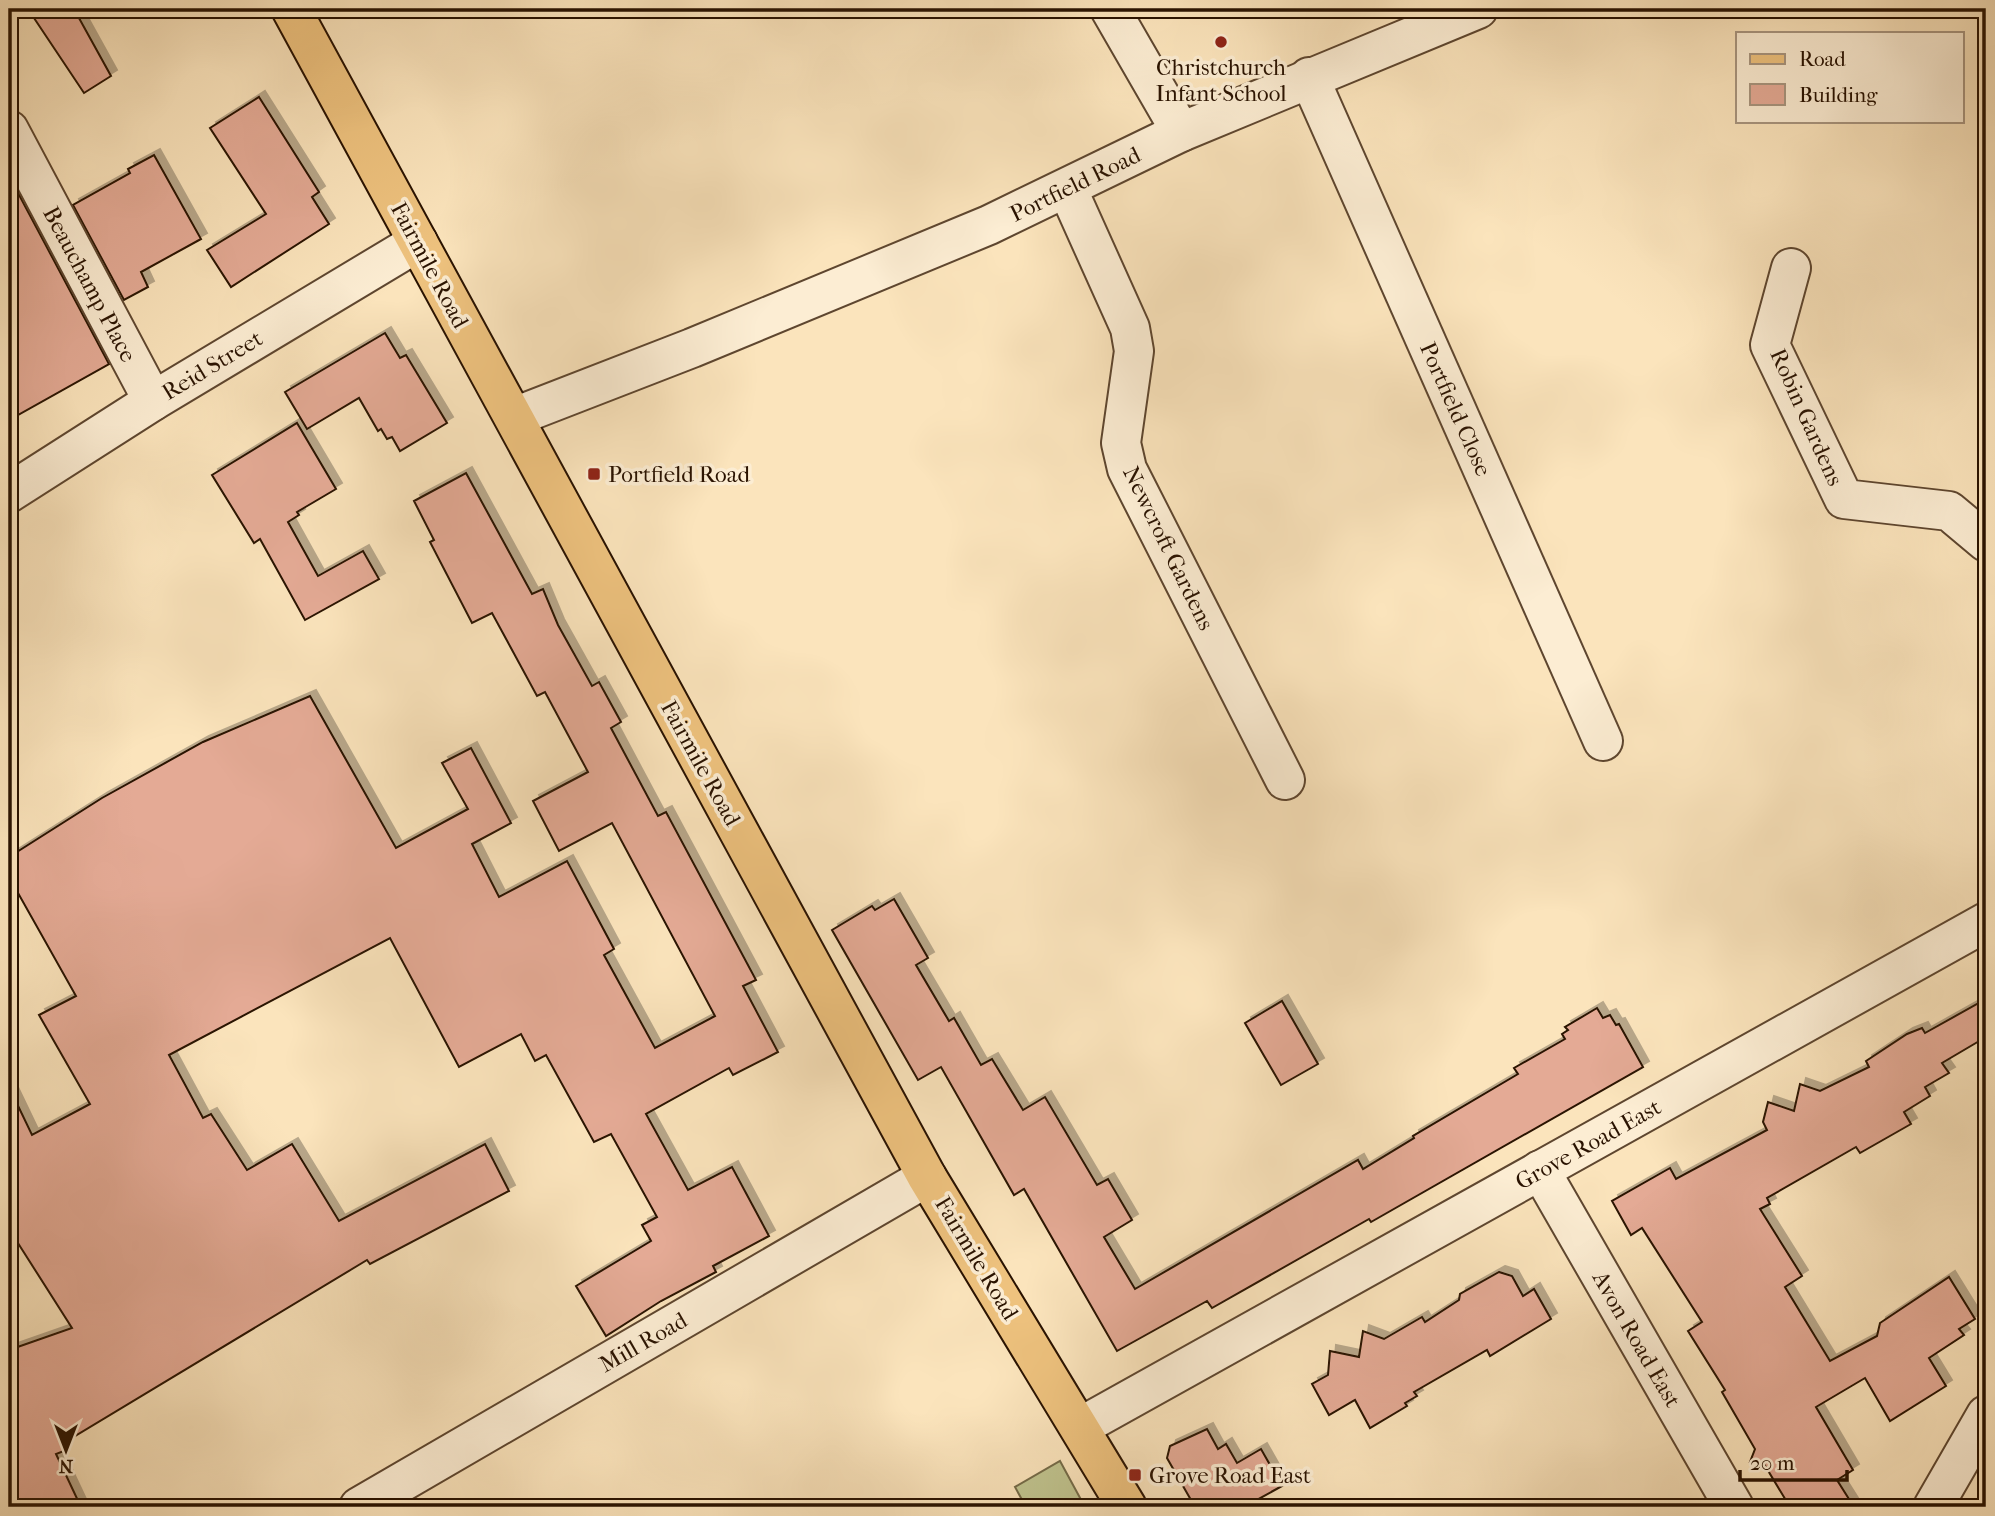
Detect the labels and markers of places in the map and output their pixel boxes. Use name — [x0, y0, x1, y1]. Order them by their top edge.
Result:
marker: Christchurch Infant School — [1213, 34, 1229, 50]
place label: Christchurch Infant School — [1155, 54, 1287, 107]
place label: Portfield Road — [608, 461, 750, 488]
marker: Portfield Road — [586, 466, 602, 482]
place label: Grove Road East — [1149, 1462, 1311, 1489]
marker: Grove Road East — [1127, 1467, 1143, 1483]

